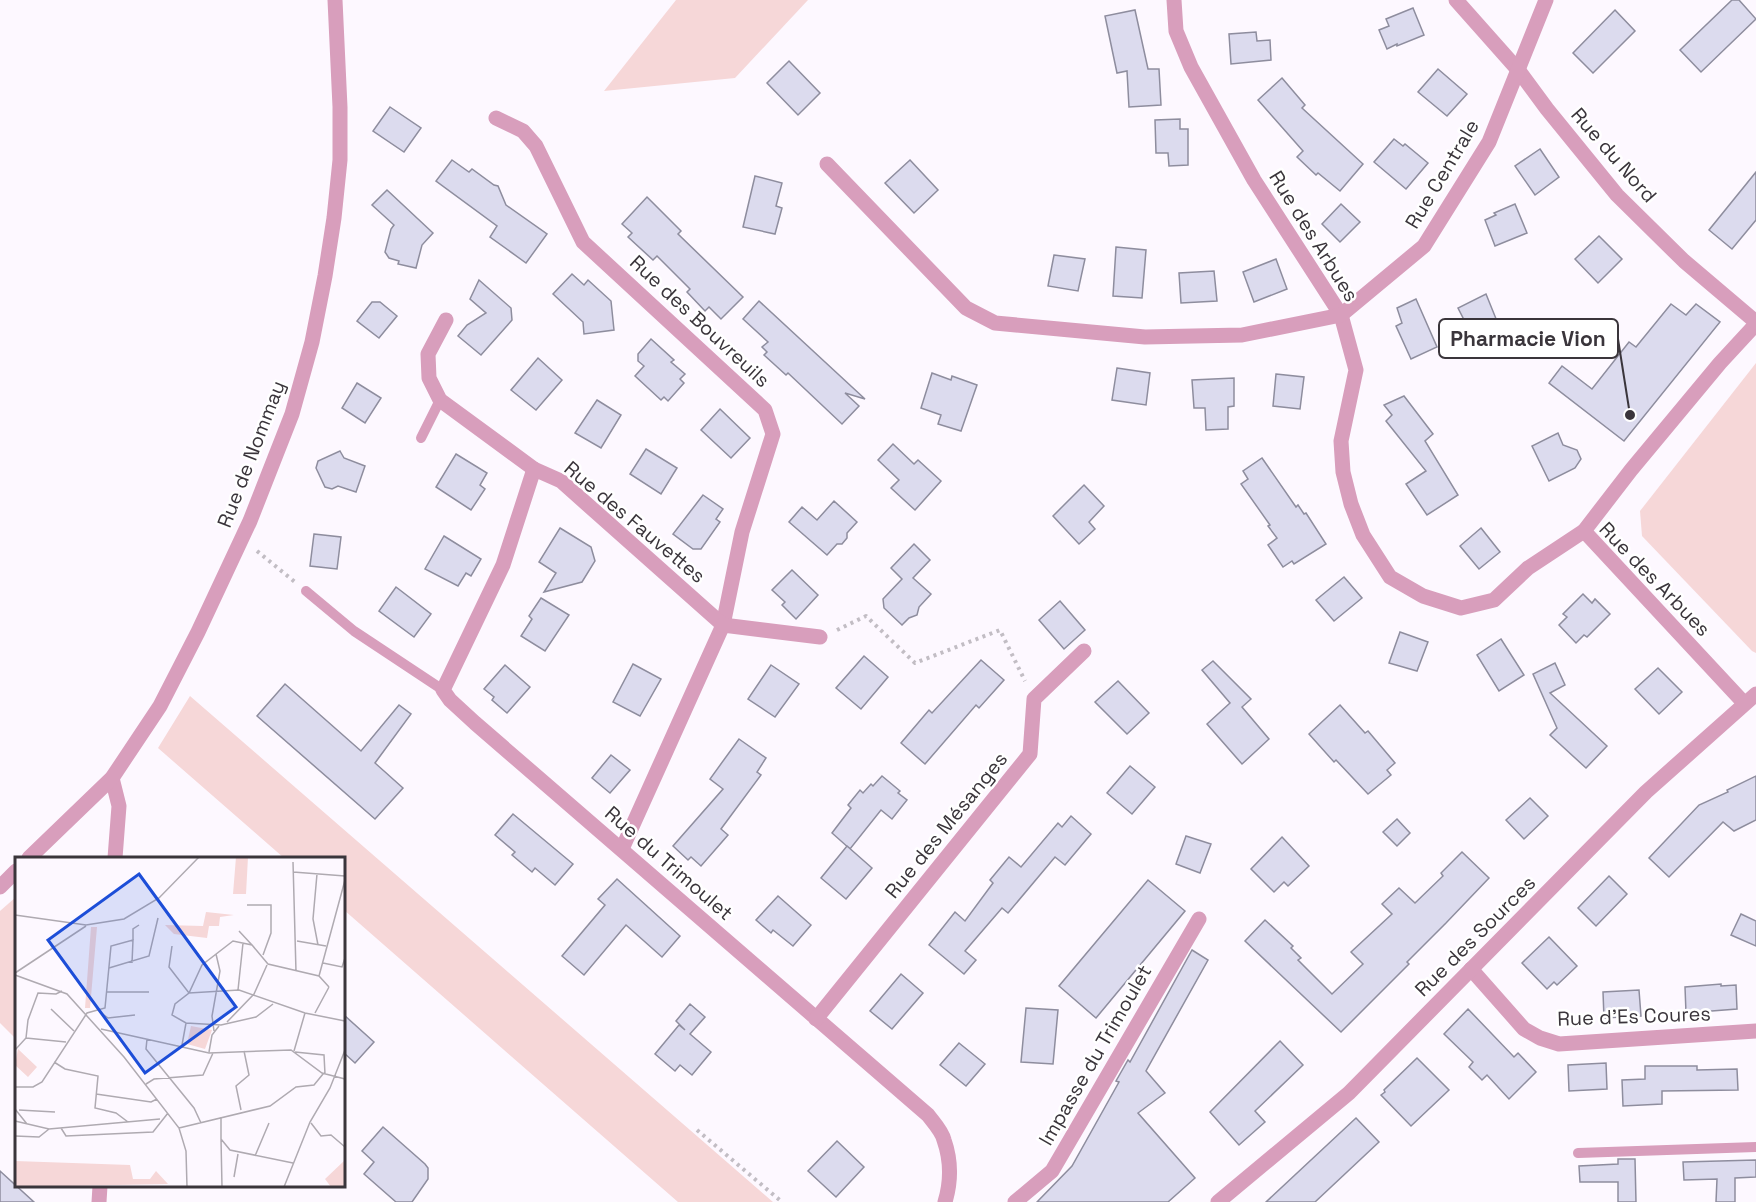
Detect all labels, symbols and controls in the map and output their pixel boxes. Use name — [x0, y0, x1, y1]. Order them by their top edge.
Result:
street label: Rue du Nord — [1566, 102, 1662, 208]
street label: Rue Centrale — [1399, 115, 1485, 233]
street label: Rue des Arbues — [1263, 166, 1365, 306]
street label: Rue des Bouvreuils — [624, 249, 776, 393]
callout: Pharmacie Vion — [1439, 319, 1618, 358]
text: Pharmacie Vion — [1450, 325, 1606, 352]
street label: Rue de Nommay — [211, 377, 291, 531]
street label: Rue des Fauvettes — [559, 455, 711, 589]
street label: Rue des Arbues — [1594, 516, 1716, 642]
street label: Rue des Mésanges — [879, 747, 1013, 903]
street label: Rue du Trimoulet — [599, 800, 739, 926]
inset map — [15, 857, 345, 1187]
street label: Rue des Sources — [1409, 870, 1541, 1002]
street label: Impasse du Trimoulet — [1033, 960, 1157, 1150]
street label: Rue d'Es Coures — [1557, 1000, 1711, 1032]

